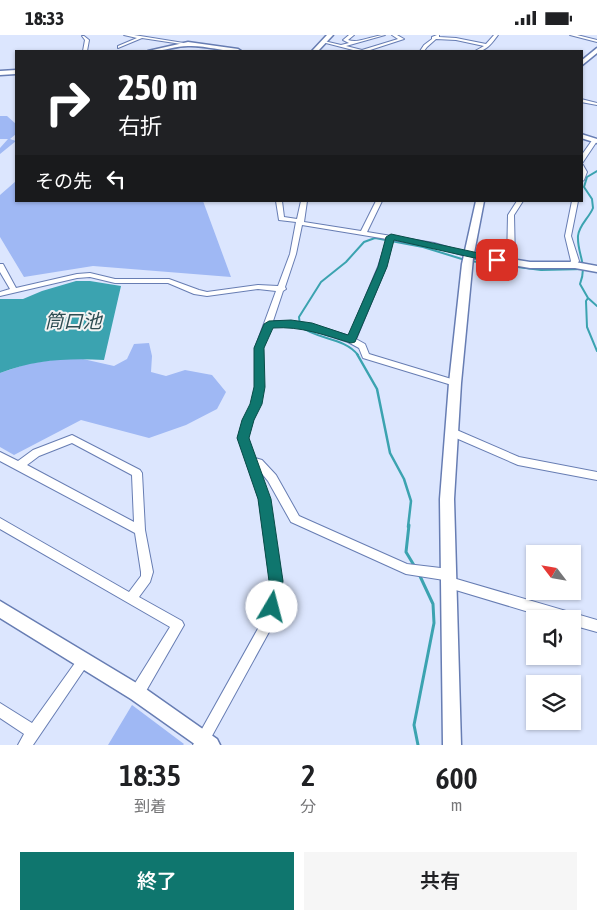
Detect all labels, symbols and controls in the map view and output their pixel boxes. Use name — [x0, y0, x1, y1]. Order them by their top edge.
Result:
text: 18:33 — [25, 7, 64, 29]
text: 250 m — [118, 67, 197, 107]
icon: right — [35, 70, 100, 135]
text: 右折 — [118, 113, 162, 139]
icon: left — [102, 165, 130, 193]
text: その先 — [35, 170, 92, 192]
pin — [476, 239, 518, 281]
icon: arrive — [483, 246, 511, 274]
water label: 筒口池 — [44, 310, 103, 332]
north arrow — [526, 545, 581, 600]
map controls — [526, 545, 581, 730]
position arrow — [245, 580, 297, 632]
button: sound — [526, 610, 581, 665]
button: layers — [526, 675, 581, 730]
text: 18:35 — [119, 758, 181, 792]
text: 2 — [301, 758, 315, 792]
text: 600 — [435, 761, 478, 795]
text: m — [451, 796, 462, 814]
text: 到着 — [134, 797, 166, 815]
text: 分 — [300, 797, 316, 815]
button: 終了 — [20, 852, 294, 910]
button: 共有 — [304, 852, 577, 910]

